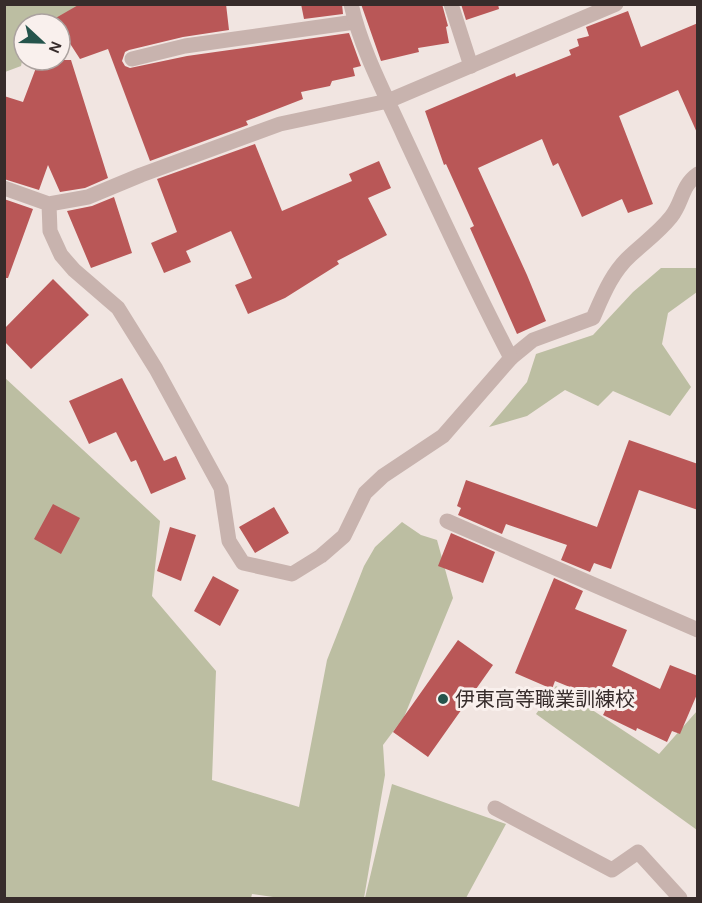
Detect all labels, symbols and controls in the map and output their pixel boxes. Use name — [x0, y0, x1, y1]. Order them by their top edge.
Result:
north arrow — [12, 12, 72, 72]
text: N — [44, 39, 66, 56]
place label: 伊東高等職業訓練校 — [455, 688, 635, 711]
marker: 伊東高等職業訓練校 — [436, 692, 450, 706]

